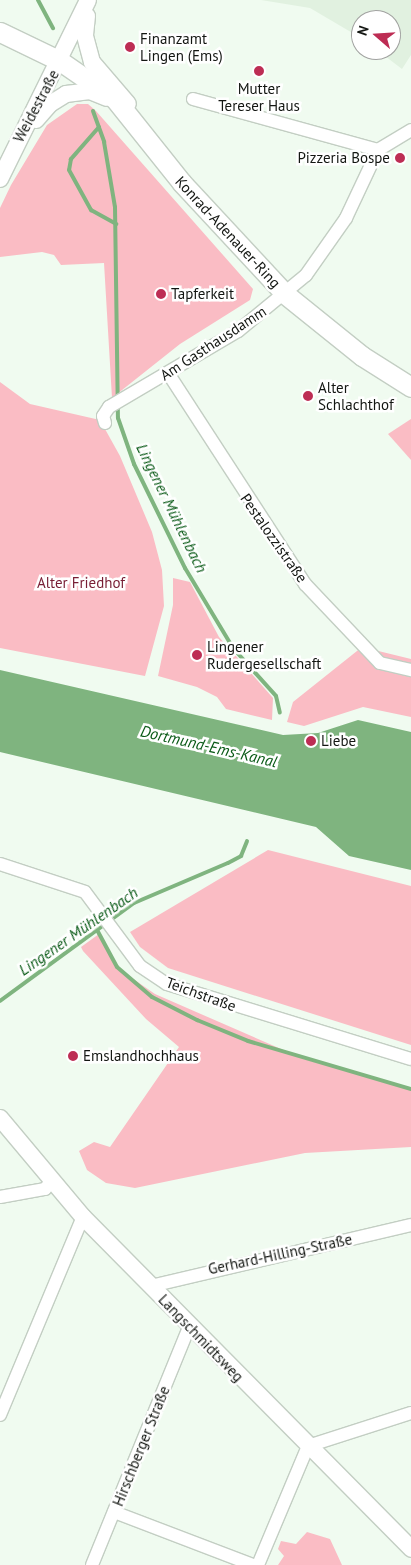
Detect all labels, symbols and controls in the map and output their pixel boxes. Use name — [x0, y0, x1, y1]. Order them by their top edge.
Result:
north arrow — [351, 10, 401, 60]
text: N — [353, 23, 373, 38]
place label: Finanzamt Lingen (Ems) — [140, 29, 223, 64]
marker: Finanzamt Lingen (Ems) — [124, 41, 136, 53]
marker: Mutter Tereser Haus — [253, 65, 265, 77]
street label: Weidestraße — [9, 67, 63, 145]
place label: Mutter Tereser Haus — [218, 79, 300, 114]
place label: Pizzeria Bospe — [297, 149, 390, 167]
marker: Pizzeria Bospe — [394, 152, 406, 164]
street label: Konrad-Adenauer-Ring — [172, 172, 284, 292]
place label: Tapferkeit — [171, 285, 234, 303]
marker: Tapferkeit — [155, 288, 167, 300]
street label: Am Gasthausdamm — [157, 302, 269, 384]
place label: Alter Schlachthof — [318, 378, 394, 413]
marker: Alter Schlachthof — [302, 390, 314, 402]
water label: Lingener Mühlenbach — [132, 440, 212, 576]
street label: Pestalozzistraße — [237, 490, 311, 586]
park label: Alter Friedhof — [37, 574, 125, 592]
place label: Lingener Rudergesellschaft — [207, 637, 321, 672]
marker: Lingener Rudergesellschaft — [191, 649, 203, 661]
water label: Dortmund-Ems-Kanal — [139, 721, 279, 771]
place label: Liebe — [321, 732, 356, 750]
marker: Liebe — [305, 735, 317, 747]
water label: Lingener Mühlenbach — [15, 883, 141, 979]
street label: Teichstraße — [163, 973, 239, 1015]
place label: Emslandhochhaus — [83, 1047, 199, 1065]
marker: Emslandhochhaus — [67, 1050, 79, 1062]
street label: Gerhard-Hilling-Straße — [206, 1230, 354, 1278]
street label: Langschmidtsweg — [155, 1291, 247, 1385]
street label: Hirschberger Straße — [109, 1383, 173, 1509]

